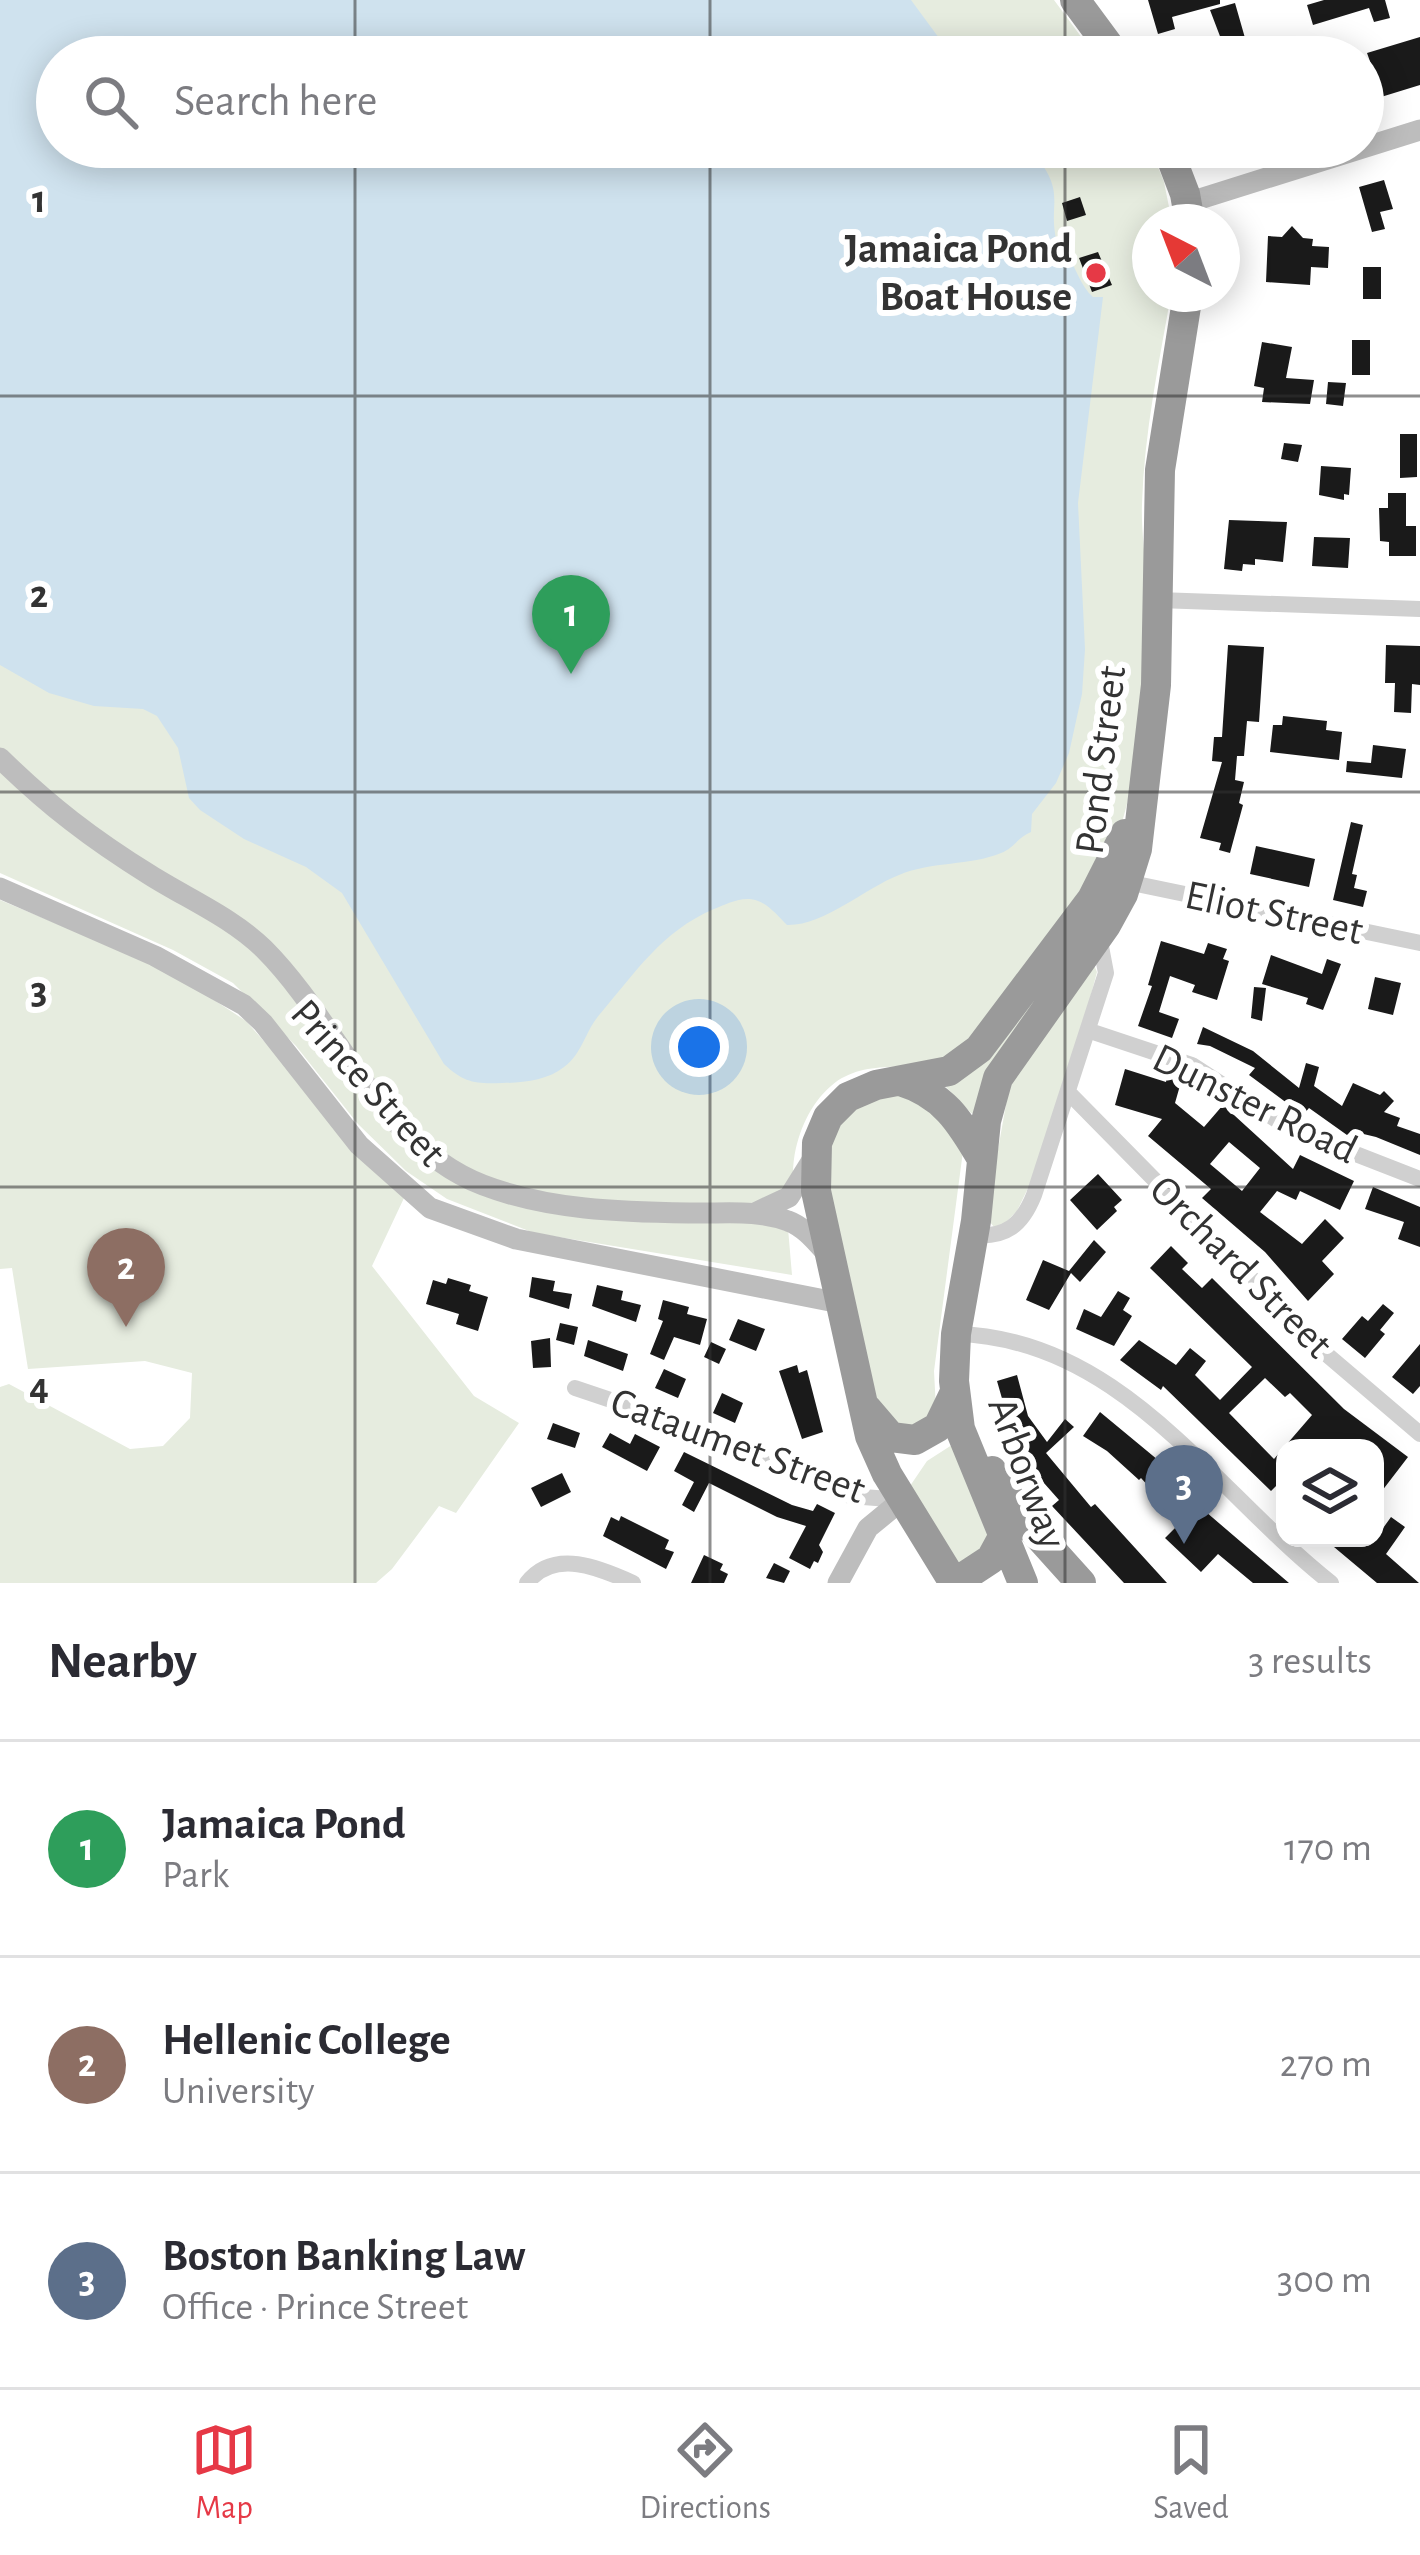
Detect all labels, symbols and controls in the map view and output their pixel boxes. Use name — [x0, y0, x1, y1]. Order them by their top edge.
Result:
search box — [36, 36, 1384, 168]
icon: search — [78, 69, 144, 135]
text: Search here — [174, 79, 377, 124]
text: 1 — [32, 181, 46, 220]
north arrow — [1132, 204, 1240, 312]
place label: Jamaica Pond Boat House — [845, 228, 1072, 318]
marker: Jamaica Pond Boat House — [1083, 260, 1109, 286]
pin: 1 — [532, 575, 610, 674]
text: 2 — [30, 576, 48, 615]
street label: Pond Street — [1069, 663, 1133, 857]
street label: Eliot Street — [1181, 874, 1367, 952]
text: 3 — [31, 972, 47, 1011]
street label: Prince Street — [283, 992, 453, 1174]
your location — [669, 1017, 729, 1077]
street label: Dunster Road — [1146, 1037, 1364, 1171]
street label: Orchard Street — [1142, 1168, 1340, 1366]
pin: 2 — [87, 1228, 165, 1327]
text: 4 — [29, 1368, 49, 1407]
street label: Cataumet Street — [605, 1381, 871, 1511]
street label: Arborway — [980, 1392, 1074, 1554]
map controls — [1276, 1439, 1384, 1547]
button: layers — [1276, 1439, 1384, 1547]
pin: 3 — [1145, 1445, 1223, 1544]
text: Nearby — [48, 1636, 197, 1687]
text: 3 results — [1248, 1642, 1372, 1681]
text: Jamaica Pond — [162, 1802, 406, 1847]
text: 1 — [80, 1829, 94, 1868]
text: 170 m — [1284, 1829, 1372, 1868]
text: Park — [162, 1856, 229, 1895]
text: Hellenic College — [162, 2018, 451, 2063]
text: 2 — [78, 2045, 96, 2084]
text: 270 m — [1280, 2045, 1372, 2084]
text: University — [162, 2072, 315, 2111]
text: Boston Banking Law — [162, 2234, 525, 2279]
text: 3 — [79, 2261, 95, 2300]
text: 300 m — [1277, 2261, 1372, 2300]
text: Office · Prince Street — [162, 2288, 468, 2327]
tab: Map — [191, 2417, 257, 2529]
tab: Directions — [639, 2417, 771, 2529]
tab: Saved — [1153, 2417, 1229, 2529]

